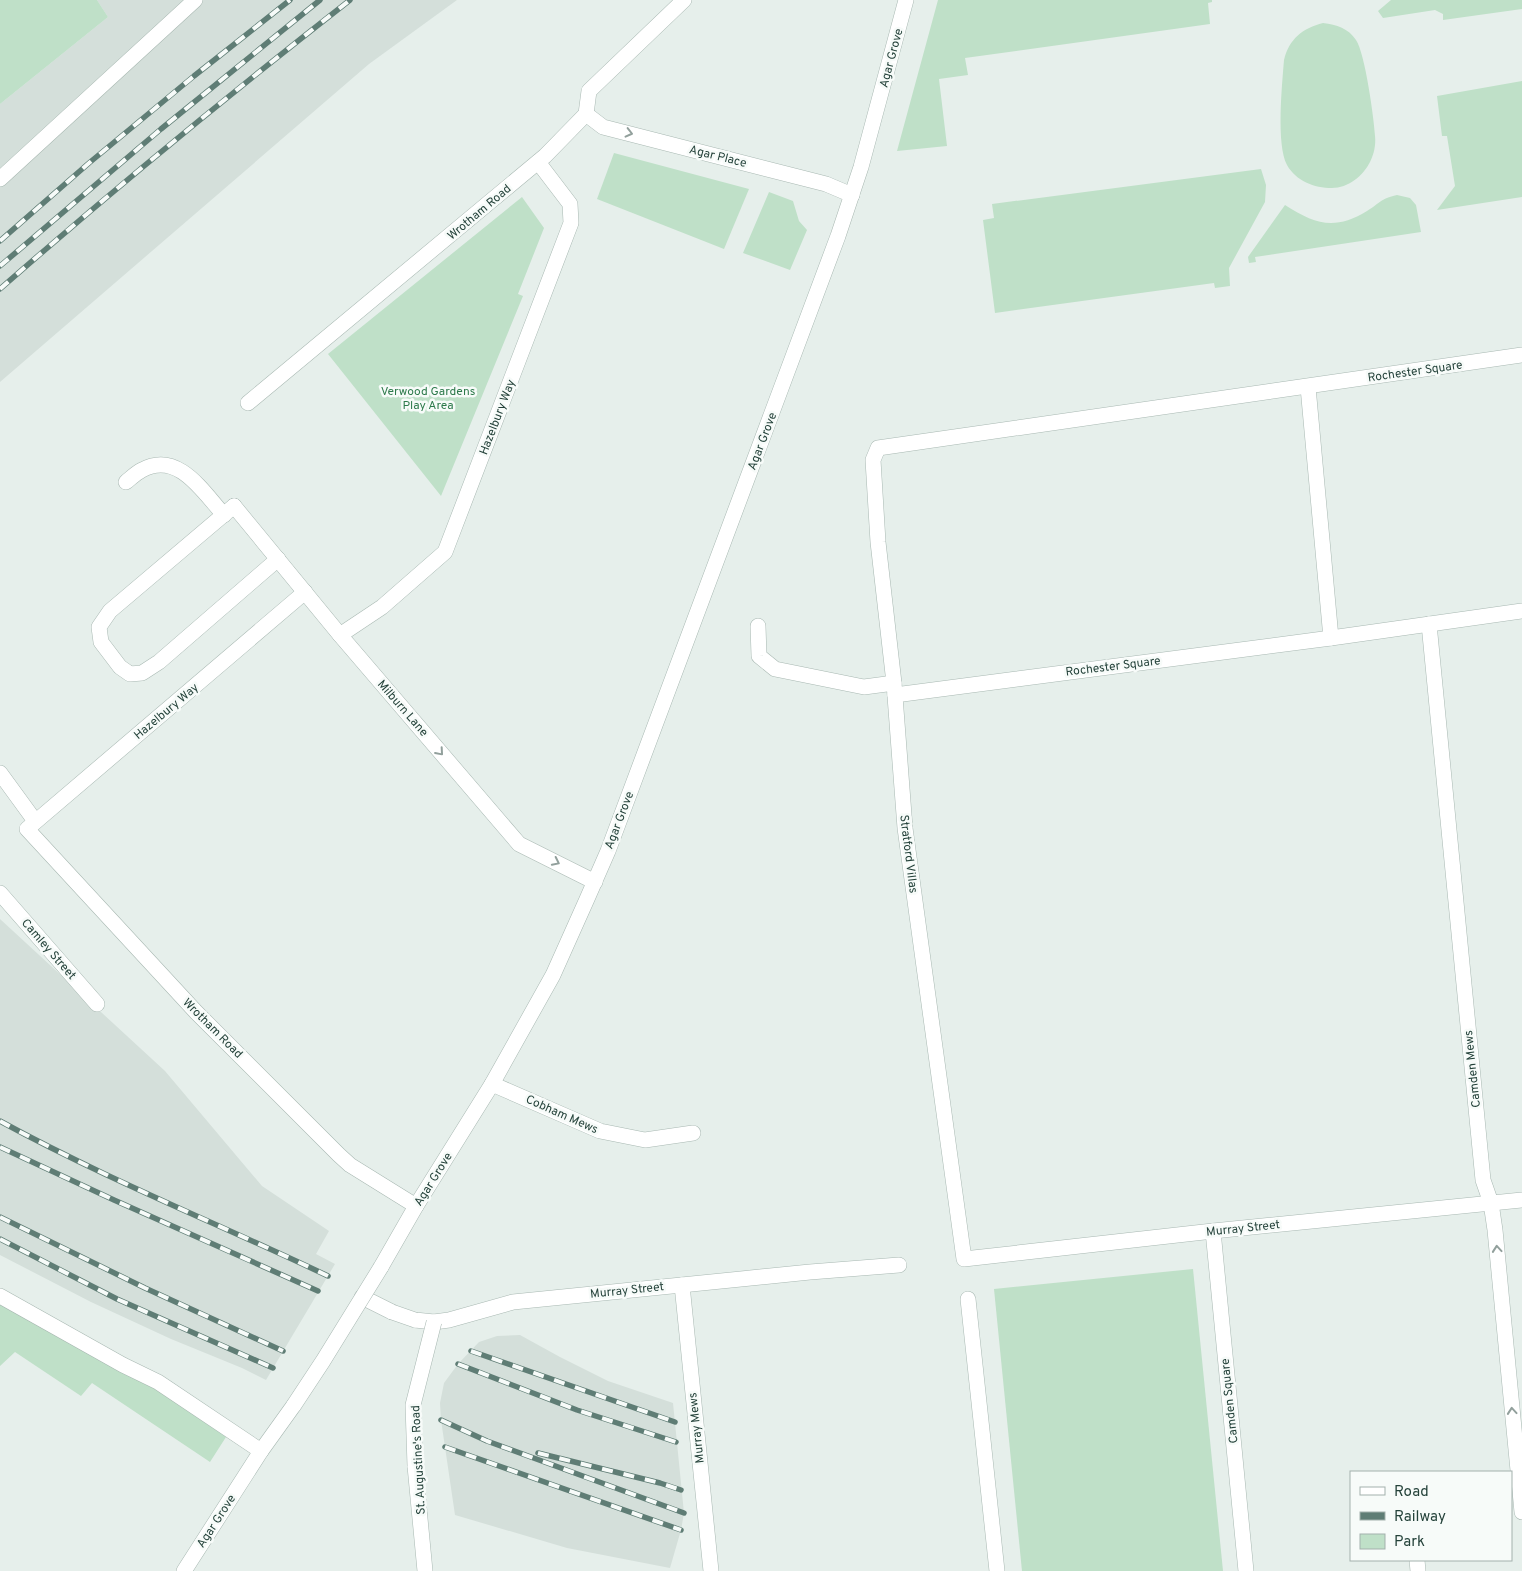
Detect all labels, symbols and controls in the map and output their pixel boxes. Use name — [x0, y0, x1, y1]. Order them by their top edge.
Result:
street label: Agar Grove — [876, 27, 908, 90]
one-way arrow — [625, 128, 633, 138]
street label: Agar Place — [687, 142, 748, 172]
street label: Wrotham Road — [444, 181, 515, 244]
street label: Rochester Square — [1367, 357, 1464, 387]
street label: Hazelbury Way — [476, 377, 520, 457]
park label: Verwood Gardens Play Area — [381, 384, 475, 414]
street label: Agar Grove — [745, 410, 781, 473]
street label: Rochester Square — [1065, 653, 1162, 681]
street label: Milburn Lane — [373, 677, 431, 740]
street label: Hazelbury Way — [131, 680, 202, 743]
one-way arrow — [434, 746, 443, 755]
street label: Agar Grove — [602, 789, 638, 852]
street label: Stratford Villas — [895, 814, 921, 894]
one-way arrow — [551, 856, 560, 867]
street label: Camley Street — [17, 916, 79, 984]
street label: Wrotham Road — [179, 995, 246, 1062]
street label: Camden Mews — [1461, 1029, 1485, 1108]
street label: Cobham Mews — [523, 1092, 600, 1138]
street label: Agar Grove — [411, 1150, 457, 1209]
street label: Murray Street — [1205, 1217, 1281, 1241]
one-way arrow — [1492, 1245, 1503, 1253]
street label: Murray Street — [589, 1279, 665, 1303]
street label: Camden Square — [1218, 1358, 1242, 1444]
street label: Murray Mews — [685, 1392, 709, 1464]
street label: St. Augustine's Road — [408, 1405, 430, 1515]
one-way arrow — [1507, 1407, 1518, 1415]
legend — [1350, 1471, 1512, 1561]
text: Road — [1394, 1483, 1429, 1502]
street label: Agar Grove — [194, 1492, 240, 1551]
text: Railway — [1394, 1508, 1446, 1527]
text: Park — [1394, 1533, 1425, 1552]

